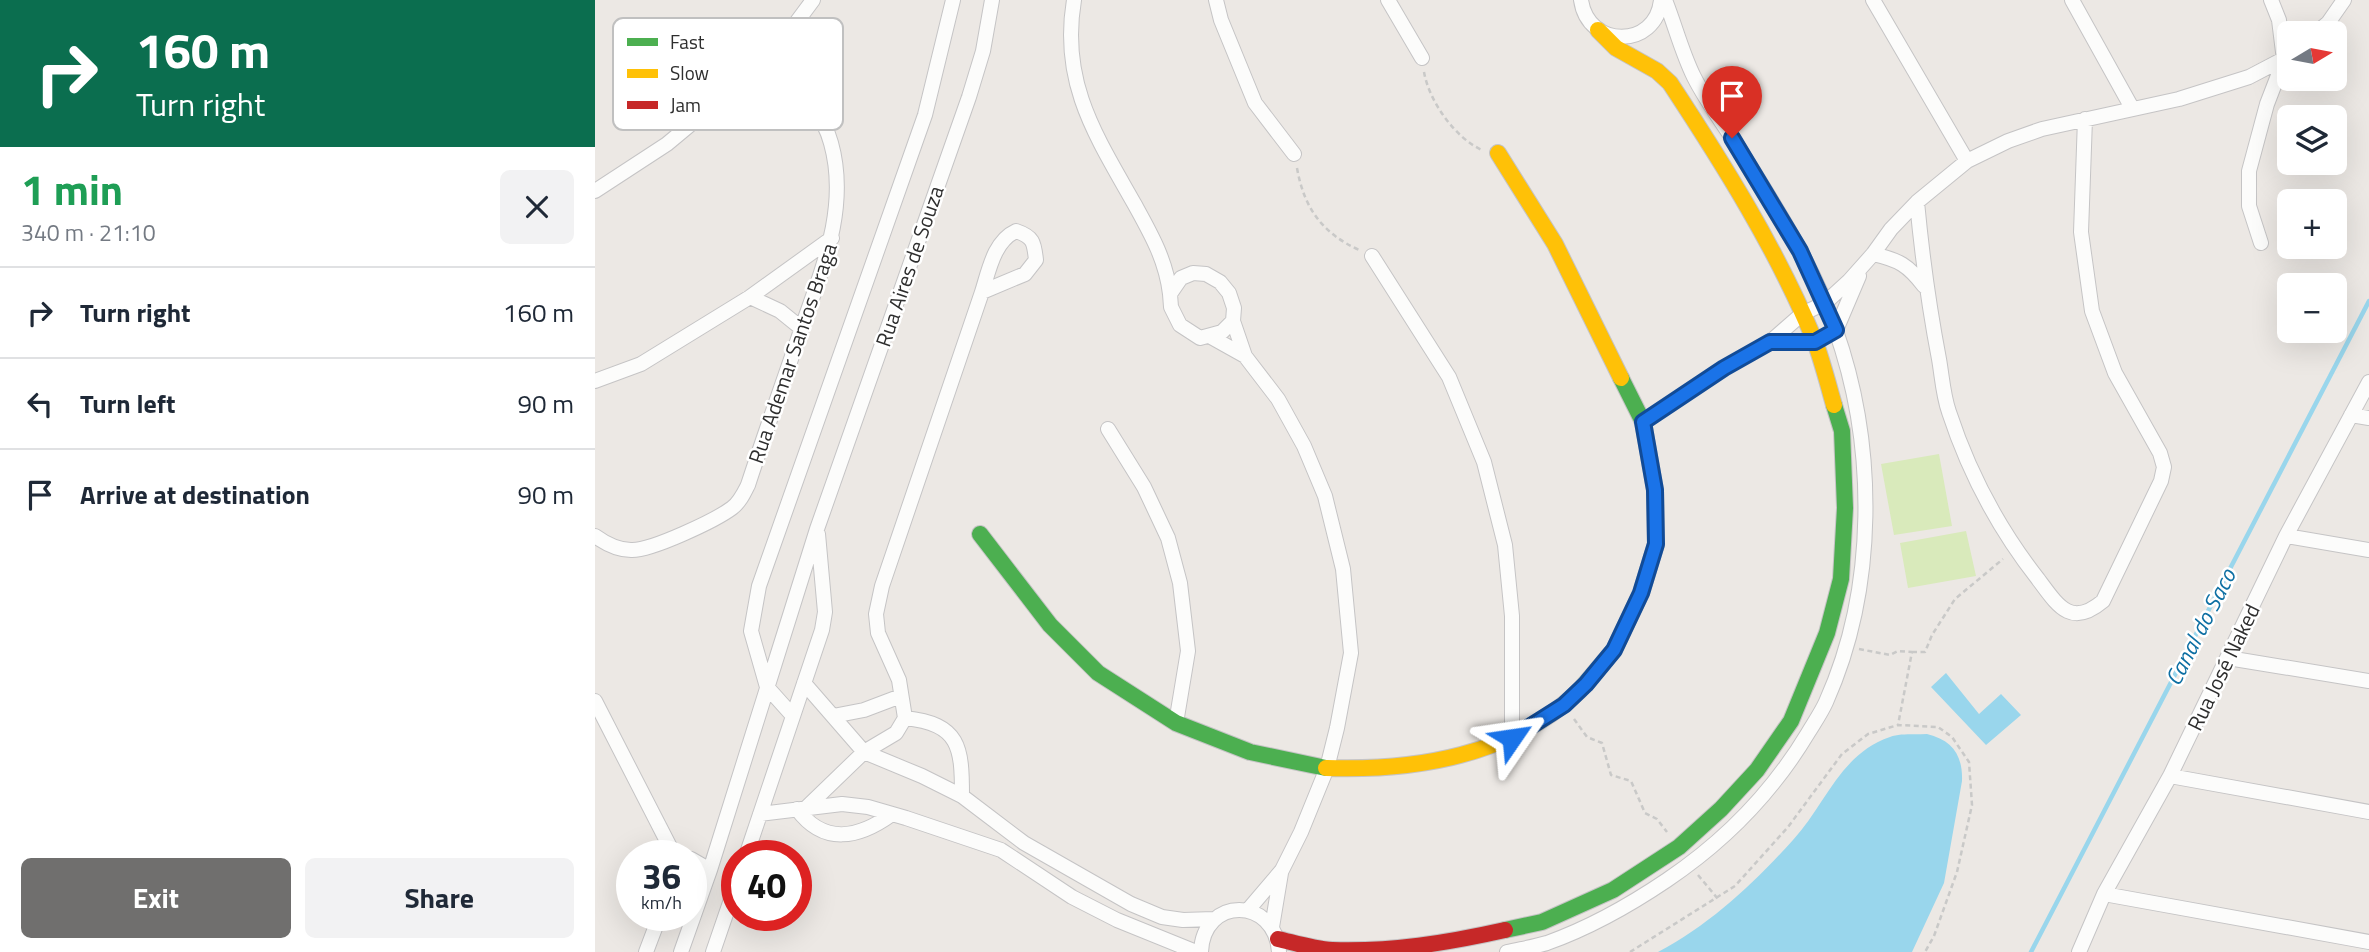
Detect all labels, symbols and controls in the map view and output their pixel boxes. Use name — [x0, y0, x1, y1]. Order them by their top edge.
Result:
text: 160 m — [136, 12, 270, 87]
legend — [613, 18, 843, 130]
north arrow — [2277, 21, 2347, 91]
map controls — [2277, 21, 2347, 343]
text: Fast — [670, 27, 705, 56]
icon: right — [21, 28, 112, 119]
text: Slow — [670, 58, 709, 87]
pin — [1702, 66, 1762, 138]
icon: arrive — [1713, 77, 1751, 115]
text: Turn right — [136, 80, 265, 128]
text: Jam — [670, 90, 701, 119]
button: layers — [2277, 105, 2347, 175]
text: 1 min — [21, 157, 123, 221]
button: close — [500, 170, 574, 244]
street label: Rua Aires de Souza — [866, 181, 952, 351]
button: + — [2277, 189, 2347, 259]
text: 340 m · 21:10 — [21, 215, 156, 250]
street label: Rua Ademar Santos Braga — [739, 238, 845, 468]
button: − — [2277, 273, 2347, 343]
text: Turn right — [80, 293, 191, 332]
text: 160 m — [503, 293, 574, 332]
icon: right — [21, 294, 59, 332]
text: Turn left — [80, 384, 175, 423]
text: 90 m — [517, 384, 574, 423]
icon: left — [21, 385, 59, 423]
text: Arrive at destination — [80, 475, 310, 514]
text: 90 m — [517, 475, 574, 514]
icon: arrive — [21, 476, 59, 514]
water label: Canal do Saco — [2156, 562, 2245, 692]
street label: Rua José Naked — [2178, 598, 2268, 736]
position arrow — [1475, 701, 1549, 775]
speed limit sign: 40 — [721, 840, 812, 931]
text: 36 — [642, 849, 681, 903]
button: Exit — [21, 858, 291, 938]
button: Share — [305, 858, 574, 938]
text: km/h — [641, 889, 682, 916]

